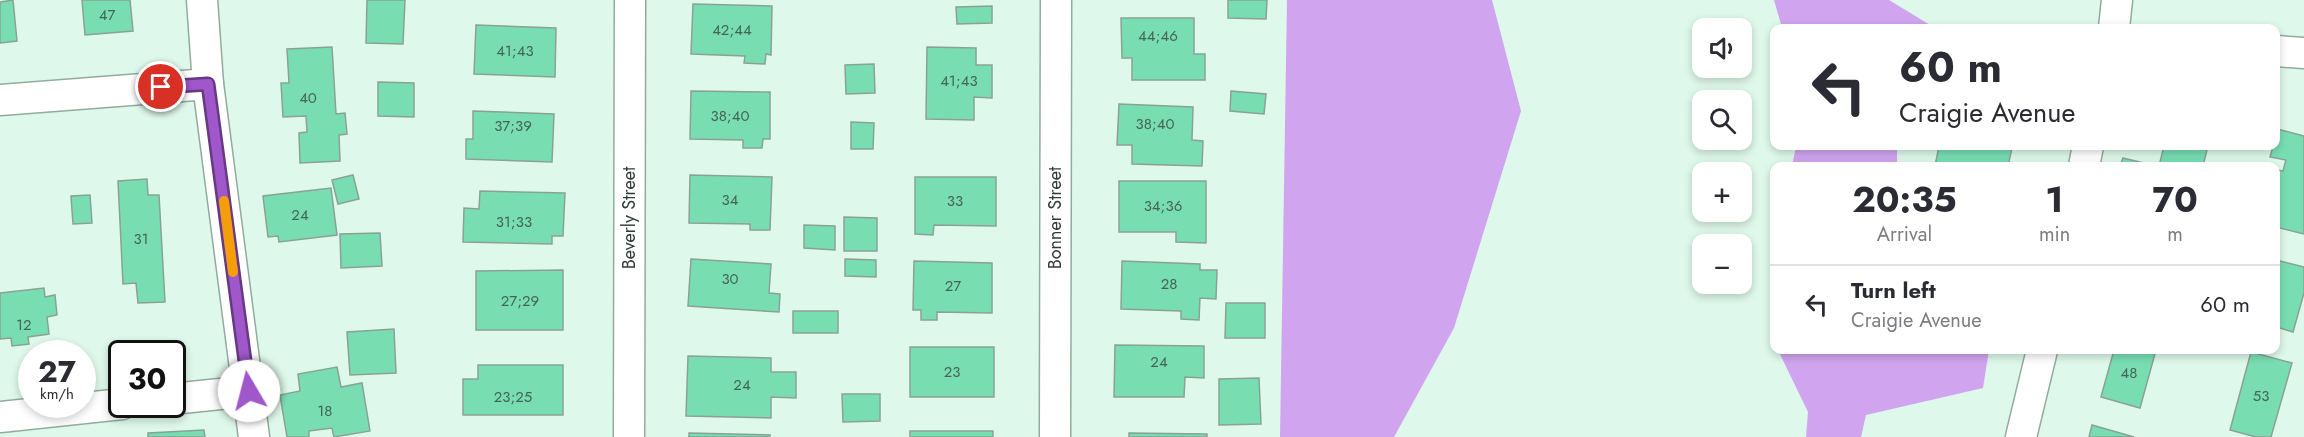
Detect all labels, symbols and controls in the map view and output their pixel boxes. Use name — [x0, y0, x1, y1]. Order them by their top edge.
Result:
house number: 47 — [99, 4, 115, 26]
map controls — [1692, 18, 1752, 294]
button: sound — [1692, 18, 1752, 78]
house number: 42;44 — [712, 19, 752, 41]
house number: 44;46 — [1138, 25, 1178, 47]
text: 60 m — [1899, 37, 2002, 98]
house number: 41;43 — [496, 40, 534, 62]
icon: left — [1800, 48, 1878, 126]
pin — [135, 61, 186, 112]
icon: arrive — [144, 70, 177, 103]
house number: 41;43 — [940, 70, 978, 92]
house number: 40 — [299, 87, 317, 109]
button: search — [1692, 90, 1752, 150]
text: Craigie Avenue — [1899, 93, 2075, 132]
house number: 38;40 — [710, 105, 750, 127]
house number: 38;40 — [1135, 113, 1175, 135]
house number: 37;39 — [494, 115, 532, 137]
button: + — [1692, 162, 1752, 222]
street label: Beverly Street — [616, 166, 642, 269]
street label: Bonner Street — [1042, 166, 1068, 269]
text: 20:35 — [1852, 173, 1957, 225]
text: 1 — [2045, 173, 2064, 225]
text: 70 — [2152, 173, 2198, 225]
house number: 34 — [722, 189, 739, 211]
house number: 33 — [947, 190, 963, 212]
house number: 34;36 — [1144, 195, 1182, 217]
house number: 24 — [291, 204, 309, 226]
house number: 31;33 — [496, 211, 532, 233]
text: Arrival — [1877, 220, 1932, 249]
text: min — [2039, 220, 2070, 249]
text: m — [2167, 220, 2183, 249]
house number: 31 — [134, 228, 148, 250]
button: − — [1692, 234, 1752, 294]
house number: 30 — [721, 268, 739, 290]
house number: 28 — [1161, 273, 1177, 295]
text: Turn left — [1851, 274, 1936, 306]
house number: 27 — [945, 275, 961, 297]
icon: left — [1800, 288, 1833, 321]
text: 60 m — [2200, 288, 2250, 320]
house number: 27;29 — [501, 290, 539, 312]
text: Craigie Avenue — [1851, 306, 1982, 335]
house number: 12 — [16, 314, 32, 336]
speed limit sign: 30 — [108, 340, 186, 418]
text: 27 — [38, 350, 76, 393]
house number: 24 — [1150, 351, 1168, 373]
position arrow — [217, 359, 281, 423]
house number: 23 — [944, 361, 960, 383]
house number: 48 — [2121, 362, 2137, 384]
house number: 24 — [733, 374, 751, 396]
text: km/h — [40, 383, 74, 405]
house number: 53 — [2253, 385, 2269, 407]
house number: 23;25 — [494, 386, 532, 408]
house number: 18 — [318, 400, 332, 422]

